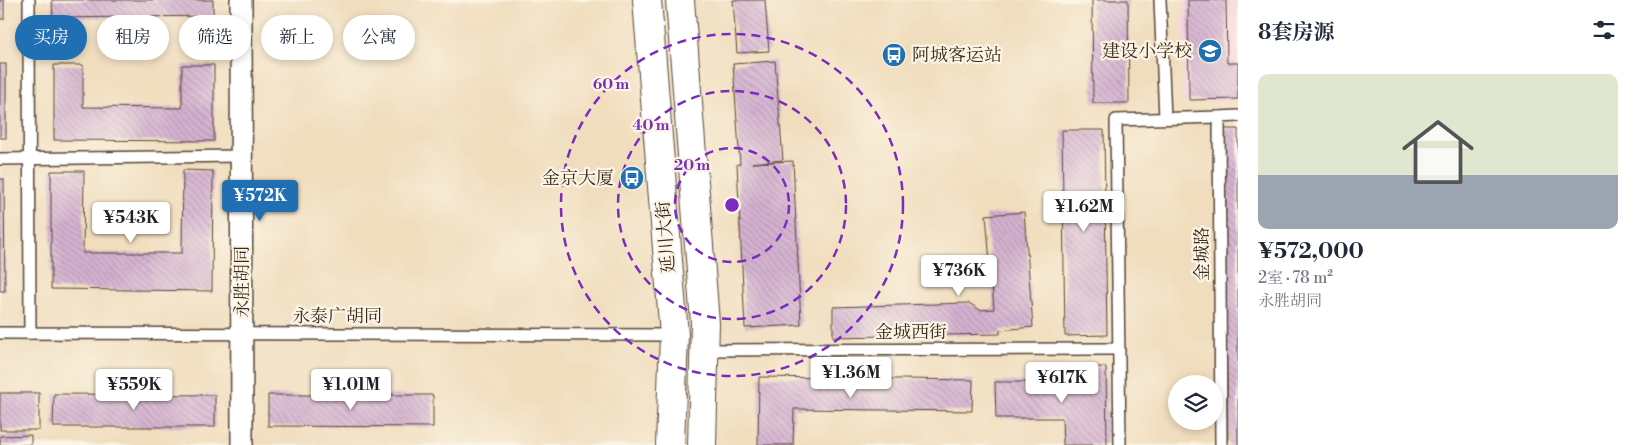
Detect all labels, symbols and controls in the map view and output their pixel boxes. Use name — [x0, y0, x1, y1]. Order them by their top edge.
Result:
chip: 买房 — [15, 15, 87, 60]
chip: 租房 — [97, 15, 169, 60]
chip: 筛选 — [179, 15, 251, 60]
chip: 新上 — [261, 15, 333, 60]
chip: 公寓 — [343, 15, 415, 60]
icon: filters — [1590, 16, 1618, 44]
text: 8套房源 — [1258, 20, 1334, 46]
school or university icon: 建设小学校 — [1197, 38, 1223, 64]
place label: 建设小学校 — [1102, 40, 1192, 63]
bus stop icon: 阿城客运站 — [881, 42, 907, 68]
place label: 阿城客运站 — [912, 44, 1002, 67]
text: 60 m — [593, 75, 630, 94]
icon: home — [1393, 107, 1483, 197]
text: 40 m — [632, 116, 670, 135]
text: 20 m — [674, 156, 711, 175]
bus stop icon: 金京大厦 — [619, 165, 645, 191]
place label: 金京大厦 — [542, 167, 614, 190]
pin: ¥572K — [225, 180, 295, 222]
text: ¥572K — [233, 186, 287, 206]
pin: ¥1.62M — [1043, 190, 1125, 233]
centre of rings — [723, 196, 741, 214]
text: ¥1.62M — [1054, 197, 1114, 217]
street label: 延川大街 — [651, 200, 681, 274]
pin: ¥543K — [96, 202, 166, 244]
text: ¥543K — [103, 208, 159, 228]
street label: 金城路 — [1191, 227, 1214, 281]
text: ¥572,000 — [1258, 239, 1364, 265]
street label: 永胜胡同 — [231, 246, 254, 318]
pin: ¥736K — [924, 254, 994, 297]
text: ¥736K — [932, 261, 986, 281]
text: 2室 · 78 m² — [1258, 268, 1333, 288]
text: 永胜胡同 — [1258, 291, 1322, 311]
street label: 永泰广胡同 — [292, 305, 382, 328]
street label: 金城西街 — [875, 321, 947, 344]
pin: ¥1.36M — [810, 356, 892, 399]
pin: ¥617K — [1027, 362, 1097, 404]
text: ¥1.36M — [822, 363, 881, 383]
pin: ¥559K — [99, 368, 169, 411]
pin: ¥1.01M — [310, 368, 392, 411]
text: ¥617K — [1036, 368, 1088, 388]
text: ¥559K — [106, 375, 162, 395]
text: ¥1.01M — [322, 375, 380, 395]
map controls — [1168, 375, 1223, 430]
button: layers — [1168, 375, 1223, 430]

